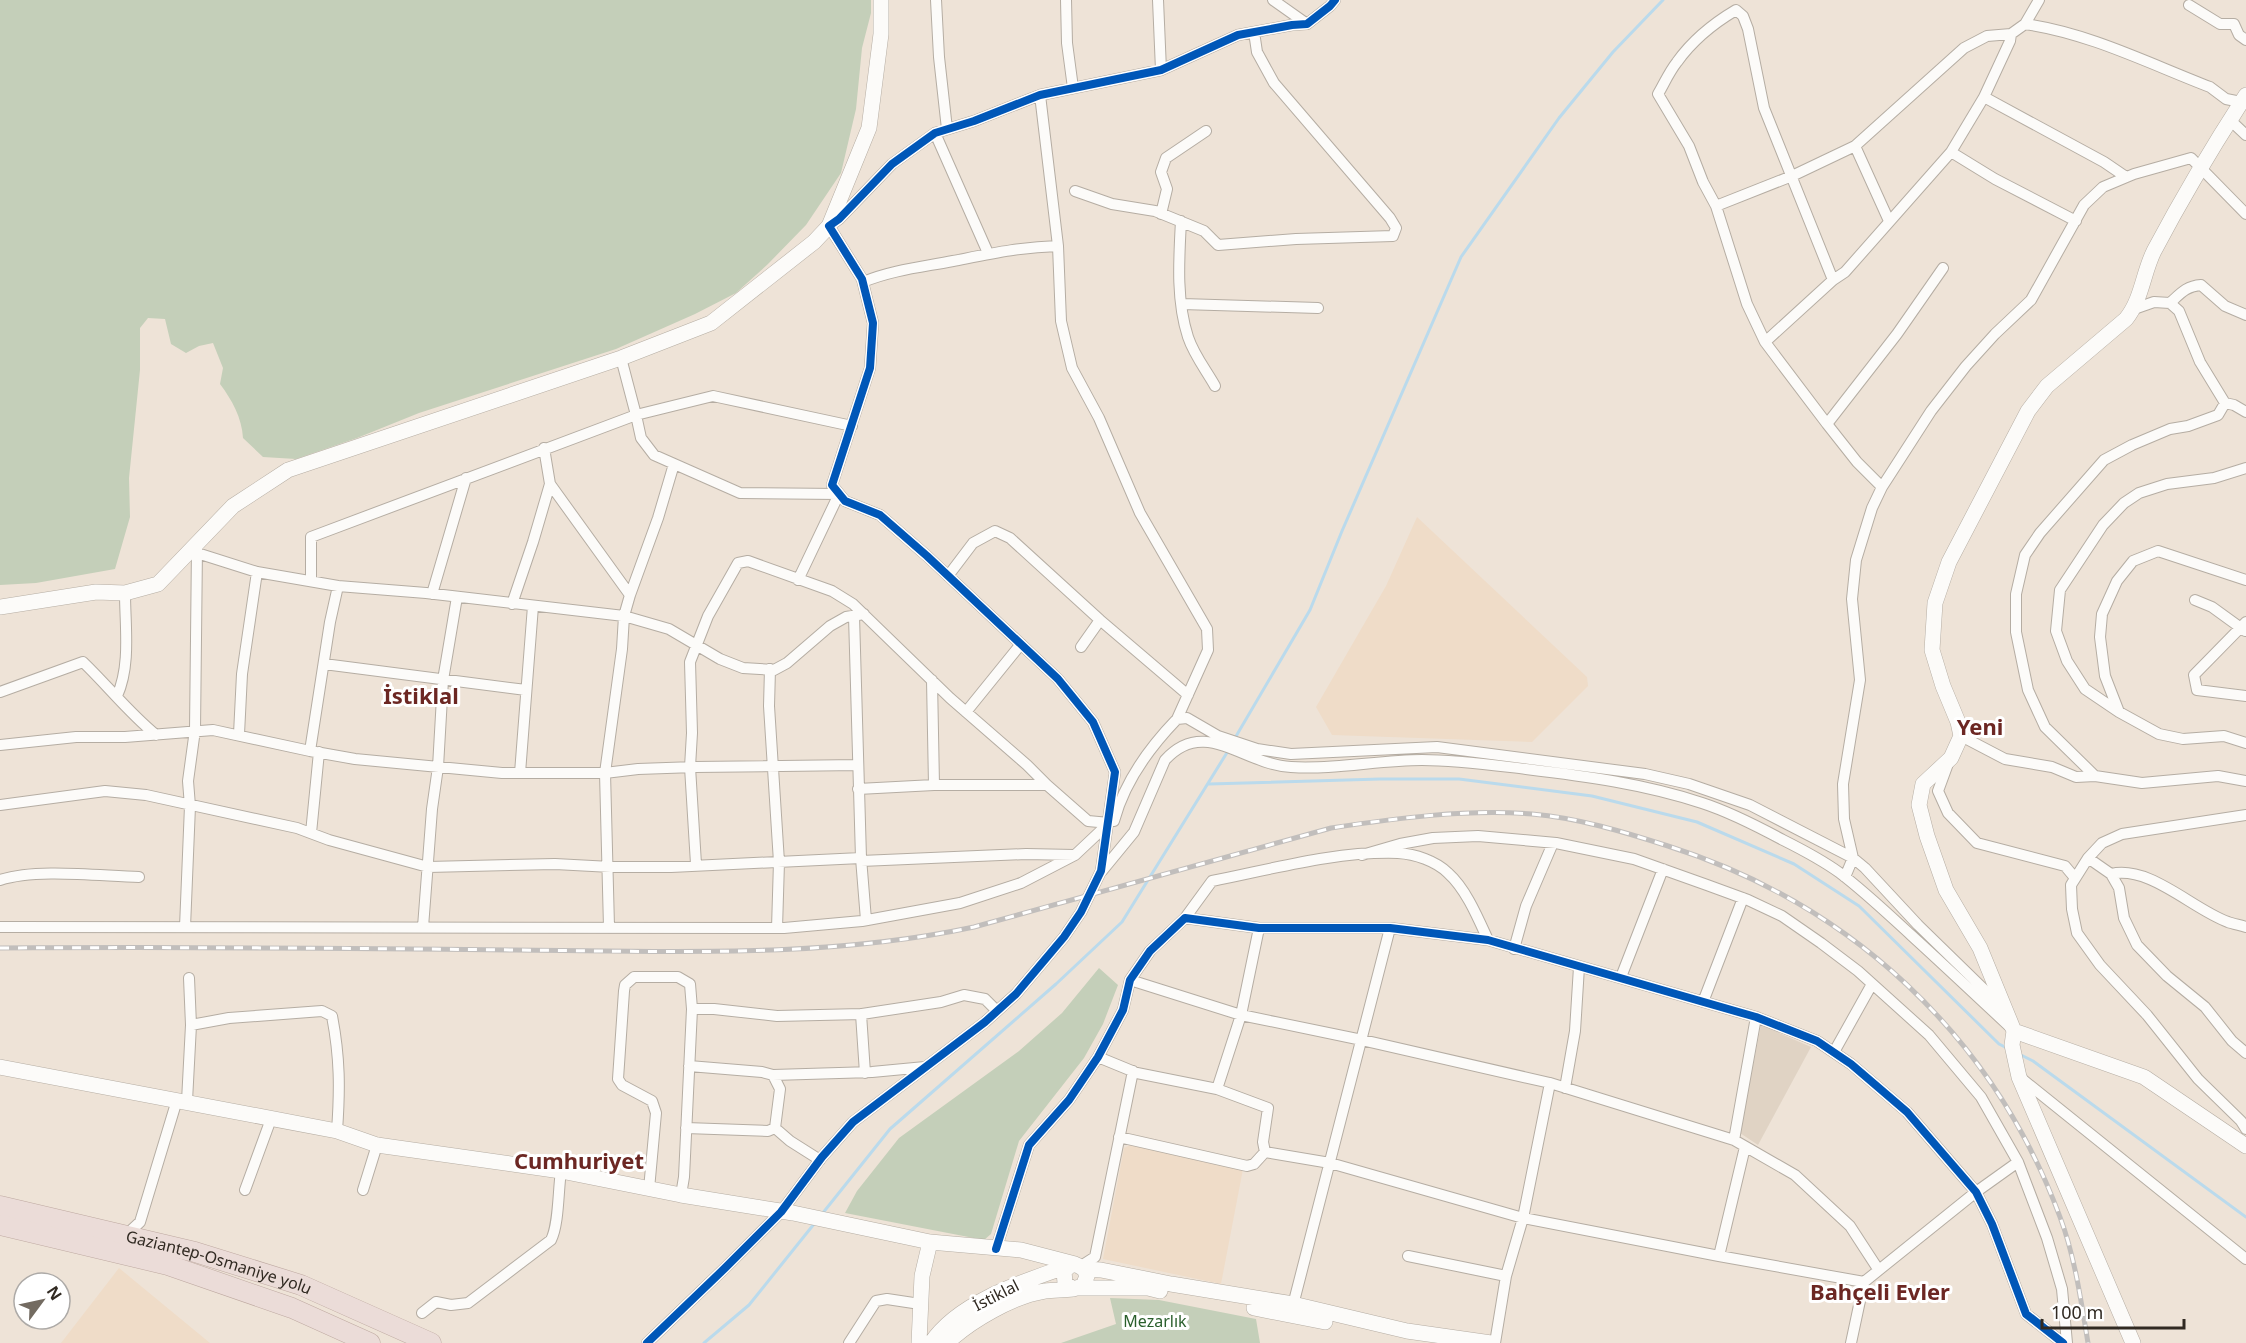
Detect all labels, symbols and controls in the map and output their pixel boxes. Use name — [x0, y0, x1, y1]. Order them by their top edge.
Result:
district label: İstiklal — [383, 680, 459, 710]
district label: Yeni — [1957, 711, 2003, 741]
district label: Cumhuriyet — [514, 1145, 644, 1175]
street label: Gaziantep-Osmaniye yolu — [124, 1225, 315, 1299]
north arrow — [12, 1271, 72, 1331]
street label: İstiklal — [969, 1274, 1023, 1316]
district label: Bahçeli Evler — [1810, 1276, 1950, 1306]
text: N — [42, 1281, 67, 1304]
scale bar — [2042, 1292, 2184, 1330]
text: 100 m — [2051, 1300, 2103, 1324]
park label: Mezarlık — [1123, 1310, 1187, 1332]

